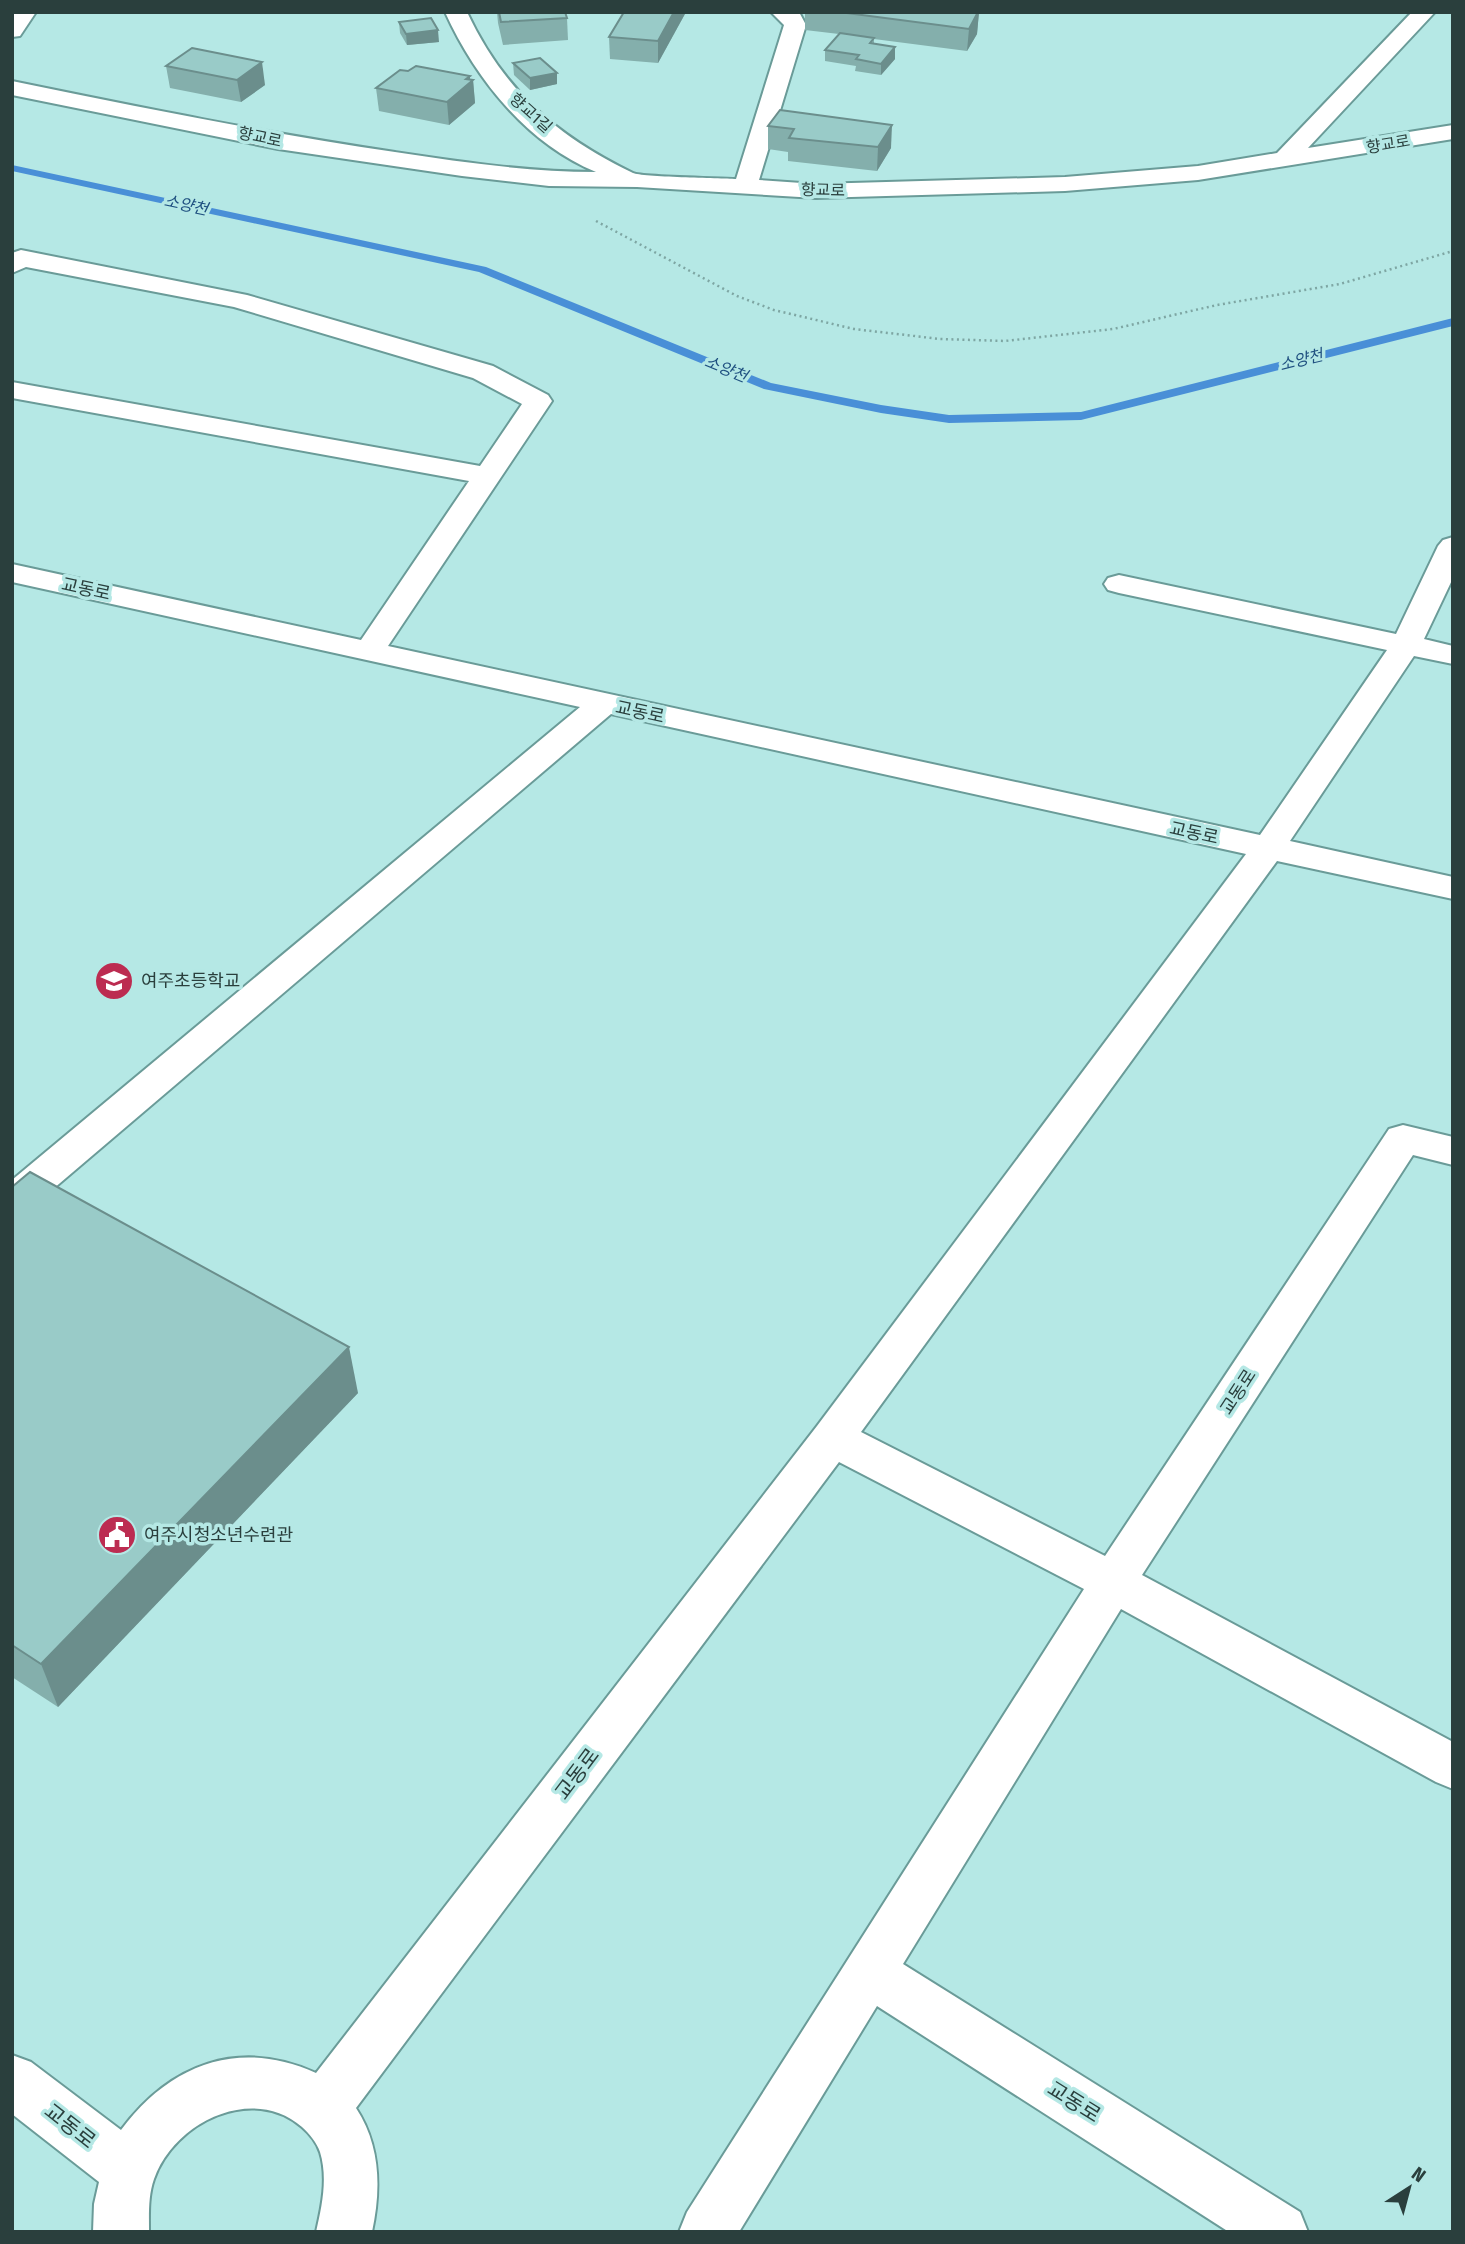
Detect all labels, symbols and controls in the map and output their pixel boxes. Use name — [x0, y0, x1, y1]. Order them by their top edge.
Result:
street label: 향교1길 — [506, 89, 556, 137]
street label: 향교로 — [236, 123, 284, 151]
street label: 향교로 — [1365, 131, 1412, 157]
street label: 향교로 — [801, 180, 846, 200]
water label: 소양천 — [162, 191, 212, 219]
water label: 소양천 — [1277, 345, 1327, 375]
water label: 소양천 — [702, 352, 752, 387]
street label: 교동로 — [59, 573, 113, 605]
street label: 교동로 — [613, 696, 667, 728]
street label: 교동로 — [1167, 817, 1221, 849]
school or university icon: 여주초등학교 — [93, 960, 135, 1002]
place label: 여주초등학교 — [141, 970, 240, 992]
street label: 교동로 — [1215, 1365, 1261, 1419]
public building icon: 여주시청소년수련관 — [96, 1514, 138, 1556]
place label: 여주시청소년수련관 — [144, 1524, 293, 1546]
street label: 교동로 — [549, 1743, 605, 1805]
street label: 교동로 — [1043, 2076, 1105, 2128]
street label: 교동로 — [39, 2098, 101, 2154]
north arrow — [1374, 2153, 1444, 2223]
text: N — [1407, 2162, 1430, 2187]

